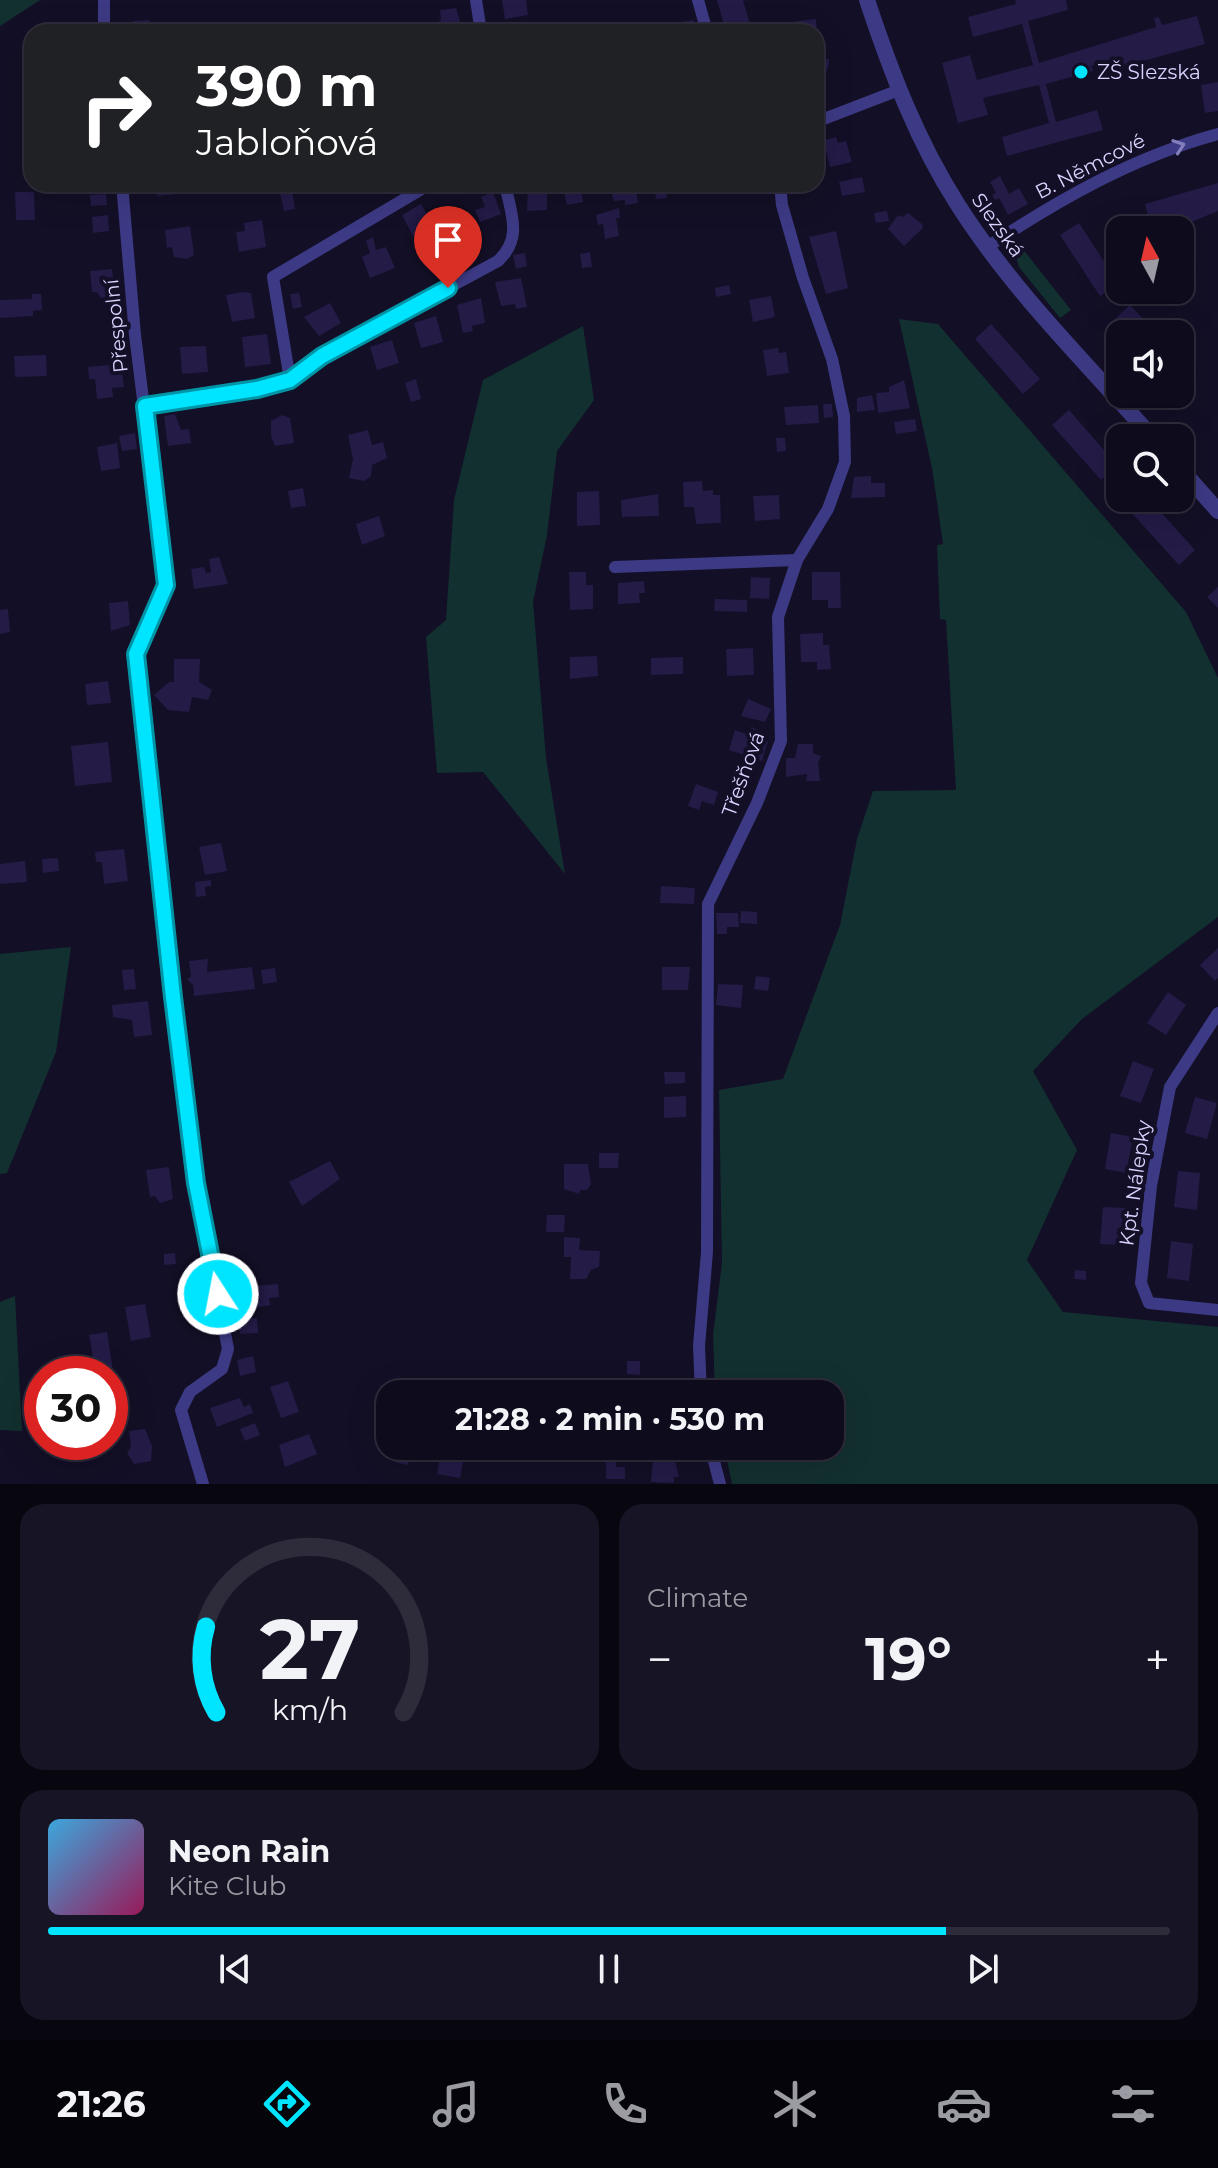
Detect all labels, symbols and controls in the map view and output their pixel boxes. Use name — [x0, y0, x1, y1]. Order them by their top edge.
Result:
text: 390 m — [196, 52, 377, 120]
icon: right — [64, 56, 168, 160]
place label: ZŠ Slezská — [1097, 60, 1201, 84]
marker: ZŠ Slezská — [1072, 63, 1090, 81]
text: Jabloňová — [196, 120, 378, 164]
street label: B. Němcové — [1031, 128, 1149, 204]
one-way arrow — [1171, 139, 1185, 155]
street label: Slezská — [967, 188, 1029, 262]
pin — [414, 206, 482, 288]
north arrow — [1106, 216, 1194, 304]
map controls — [1106, 216, 1194, 512]
icon: arrive — [426, 218, 470, 262]
street label: Přespolní — [99, 276, 133, 374]
button: sound — [1106, 320, 1194, 408]
button: search — [1106, 424, 1194, 512]
street label: Třešňová — [717, 728, 769, 820]
street label: Kpt. Nálepky — [1114, 1118, 1156, 1247]
position arrow — [176, 1252, 260, 1336]
speed limit sign: 30 — [24, 1356, 128, 1460]
text: 21:28 · 2 min · 530 m — [455, 1401, 765, 1438]
text: Climate — [647, 1582, 748, 1614]
text: 27 — [259, 1598, 360, 1700]
text: 19° — [865, 1622, 952, 1695]
text: − — [647, 1632, 672, 1686]
text: + — [1145, 1632, 1170, 1686]
text: km/h — [271, 1692, 348, 1727]
text: Neon Rain — [168, 1833, 330, 1870]
text: Kite Club — [168, 1870, 286, 1902]
icon: previous — [213, 1947, 257, 1991]
icon: pause — [587, 1947, 631, 1991]
icon: next — [961, 1947, 1005, 1991]
icon: directions — [259, 2076, 315, 2132]
icon: music — [428, 2076, 484, 2132]
icon: phone — [597, 2076, 653, 2132]
icon: climate — [767, 2076, 823, 2132]
icon: car — [936, 2076, 992, 2132]
icon: filters — [1105, 2076, 1161, 2132]
text: 21:26 — [57, 2082, 146, 2126]

